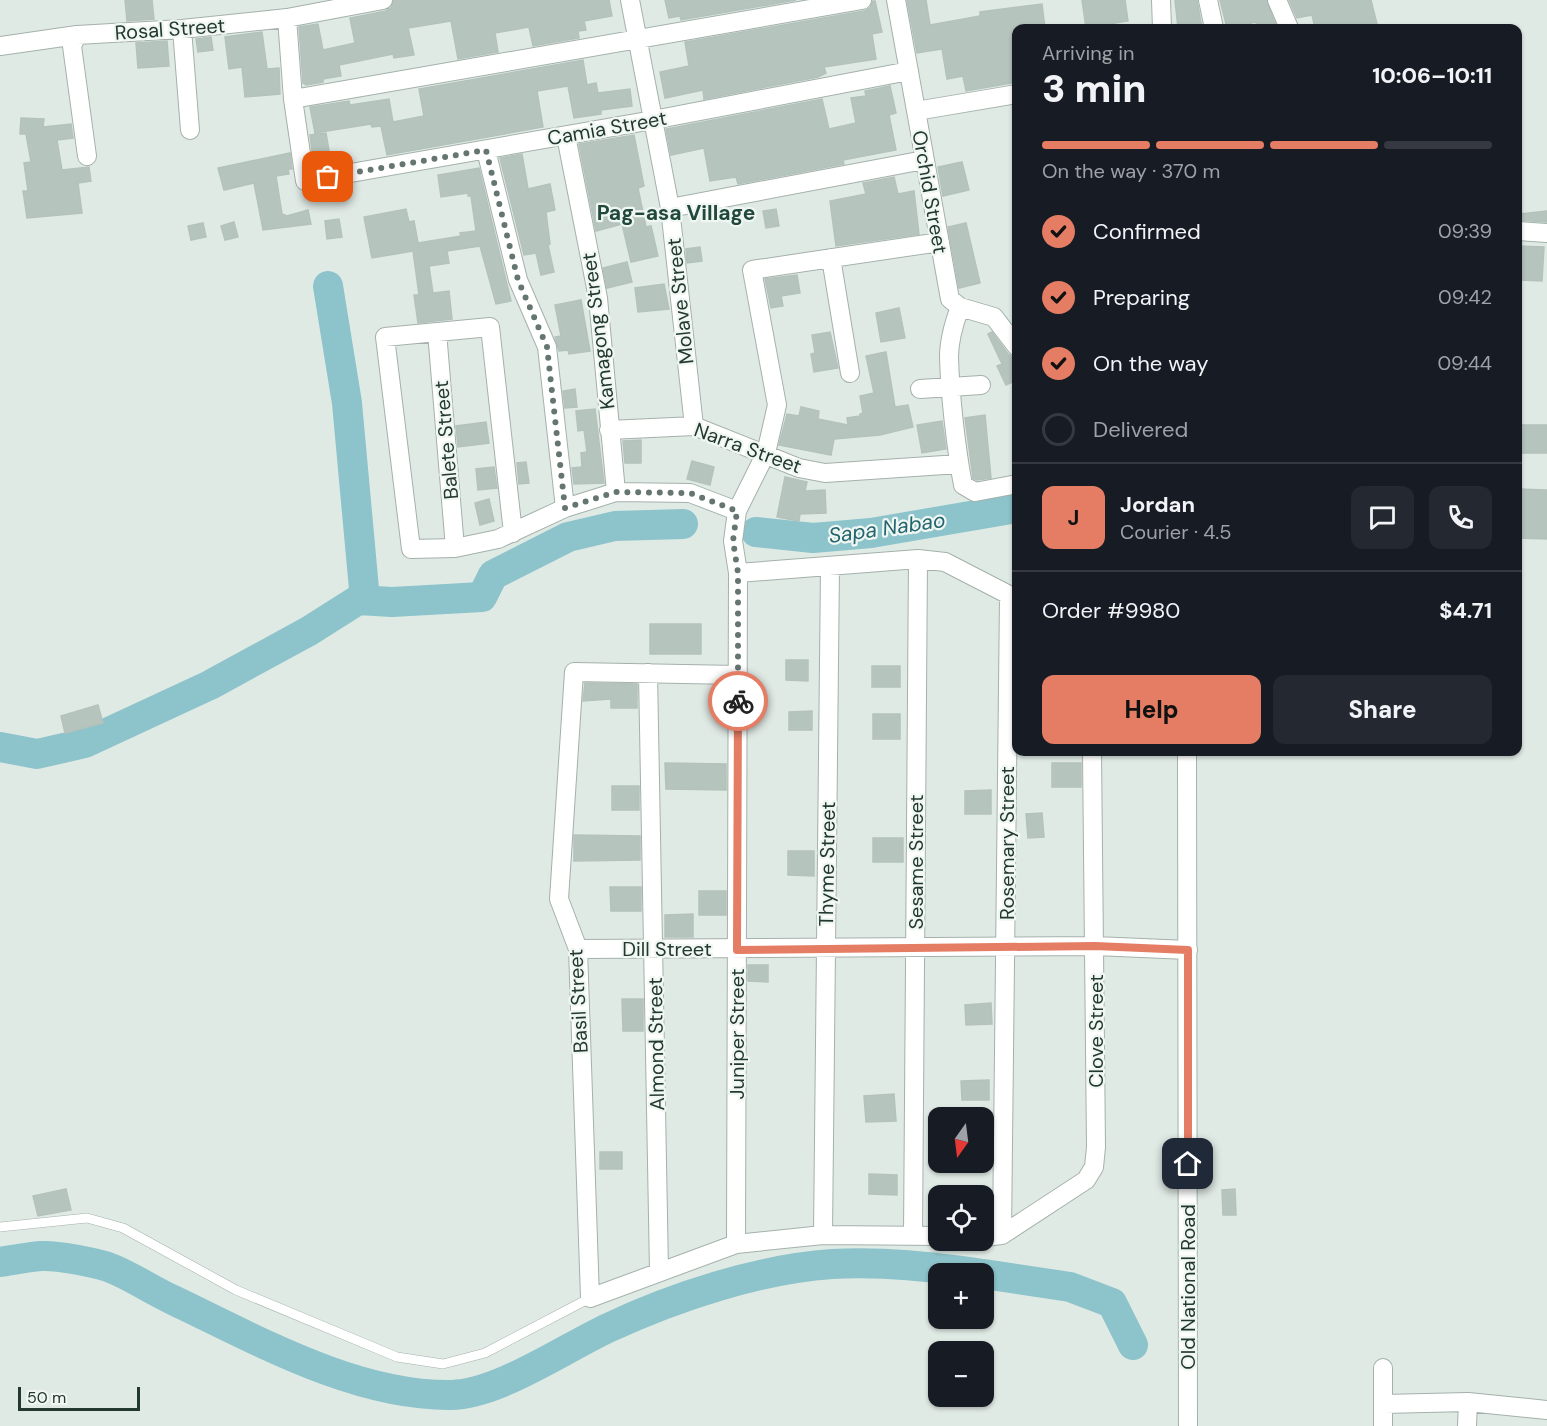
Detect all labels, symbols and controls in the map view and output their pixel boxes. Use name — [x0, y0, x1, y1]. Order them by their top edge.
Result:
street label: Rosal Street — [114, 12, 226, 46]
text: Arriving in — [1042, 40, 1134, 66]
text: 10:06–10:11 — [1372, 61, 1492, 90]
text: 3 min — [1042, 63, 1147, 114]
street label: Camia Street — [545, 105, 669, 151]
street label: Orchid Street — [906, 128, 954, 256]
pin — [302, 151, 353, 202]
text: On the way · 370 m — [1042, 158, 1220, 184]
icon: bag — [311, 160, 344, 193]
district label: Pag-asa Village — [597, 199, 755, 227]
icon: check — [1042, 215, 1075, 248]
text: Confirmed — [1093, 217, 1201, 246]
text: 09:39 — [1438, 218, 1492, 244]
street label: Molave Street — [660, 236, 700, 366]
street label: Kamagong Street — [575, 251, 621, 411]
icon: check — [1042, 281, 1075, 314]
text: Preparing — [1093, 283, 1190, 312]
text: 09:42 — [1438, 284, 1492, 310]
icon: check — [1042, 347, 1075, 380]
text: On the way — [1093, 349, 1208, 378]
text: 09:44 — [1437, 350, 1492, 376]
street label: Balete Street — [428, 379, 464, 501]
text: Delivered — [1093, 415, 1188, 444]
street label: Narra Street — [691, 417, 805, 479]
button: chat — [1351, 486, 1414, 549]
button: phone — [1429, 486, 1492, 549]
text: Jordan — [1120, 490, 1195, 519]
text: J — [1068, 503, 1079, 532]
water label: Sapa Nabao — [827, 506, 947, 550]
text: Courier · 4.5 — [1120, 519, 1232, 545]
text: Order #9980 — [1042, 596, 1180, 625]
text: $4.71 — [1439, 596, 1492, 625]
courier — [708, 671, 768, 731]
button: Help — [1042, 675, 1261, 744]
button: Share — [1273, 675, 1492, 744]
icon: bike — [722, 685, 755, 718]
street label: Rosemary Street — [994, 766, 1020, 920]
street label: Sesame Street — [903, 794, 929, 930]
street label: Thyme Street — [813, 801, 841, 927]
street label: Dill Street — [622, 936, 712, 962]
street label: Basil Street — [562, 948, 594, 1054]
street label: Juniper Street — [724, 968, 750, 1100]
street label: Clove Street — [1083, 974, 1109, 1088]
street label: Almond Street — [642, 977, 670, 1111]
north arrow — [928, 1107, 994, 1173]
map controls — [928, 1107, 994, 1407]
pin — [1162, 1138, 1213, 1189]
icon: home — [1171, 1147, 1204, 1180]
button: locate — [928, 1185, 994, 1251]
street label: Old National Road — [1175, 1204, 1201, 1370]
button: + — [928, 1263, 994, 1329]
button: − — [928, 1341, 994, 1407]
scale bar — [18, 1384, 140, 1412]
text: 50 m — [27, 1387, 66, 1408]

